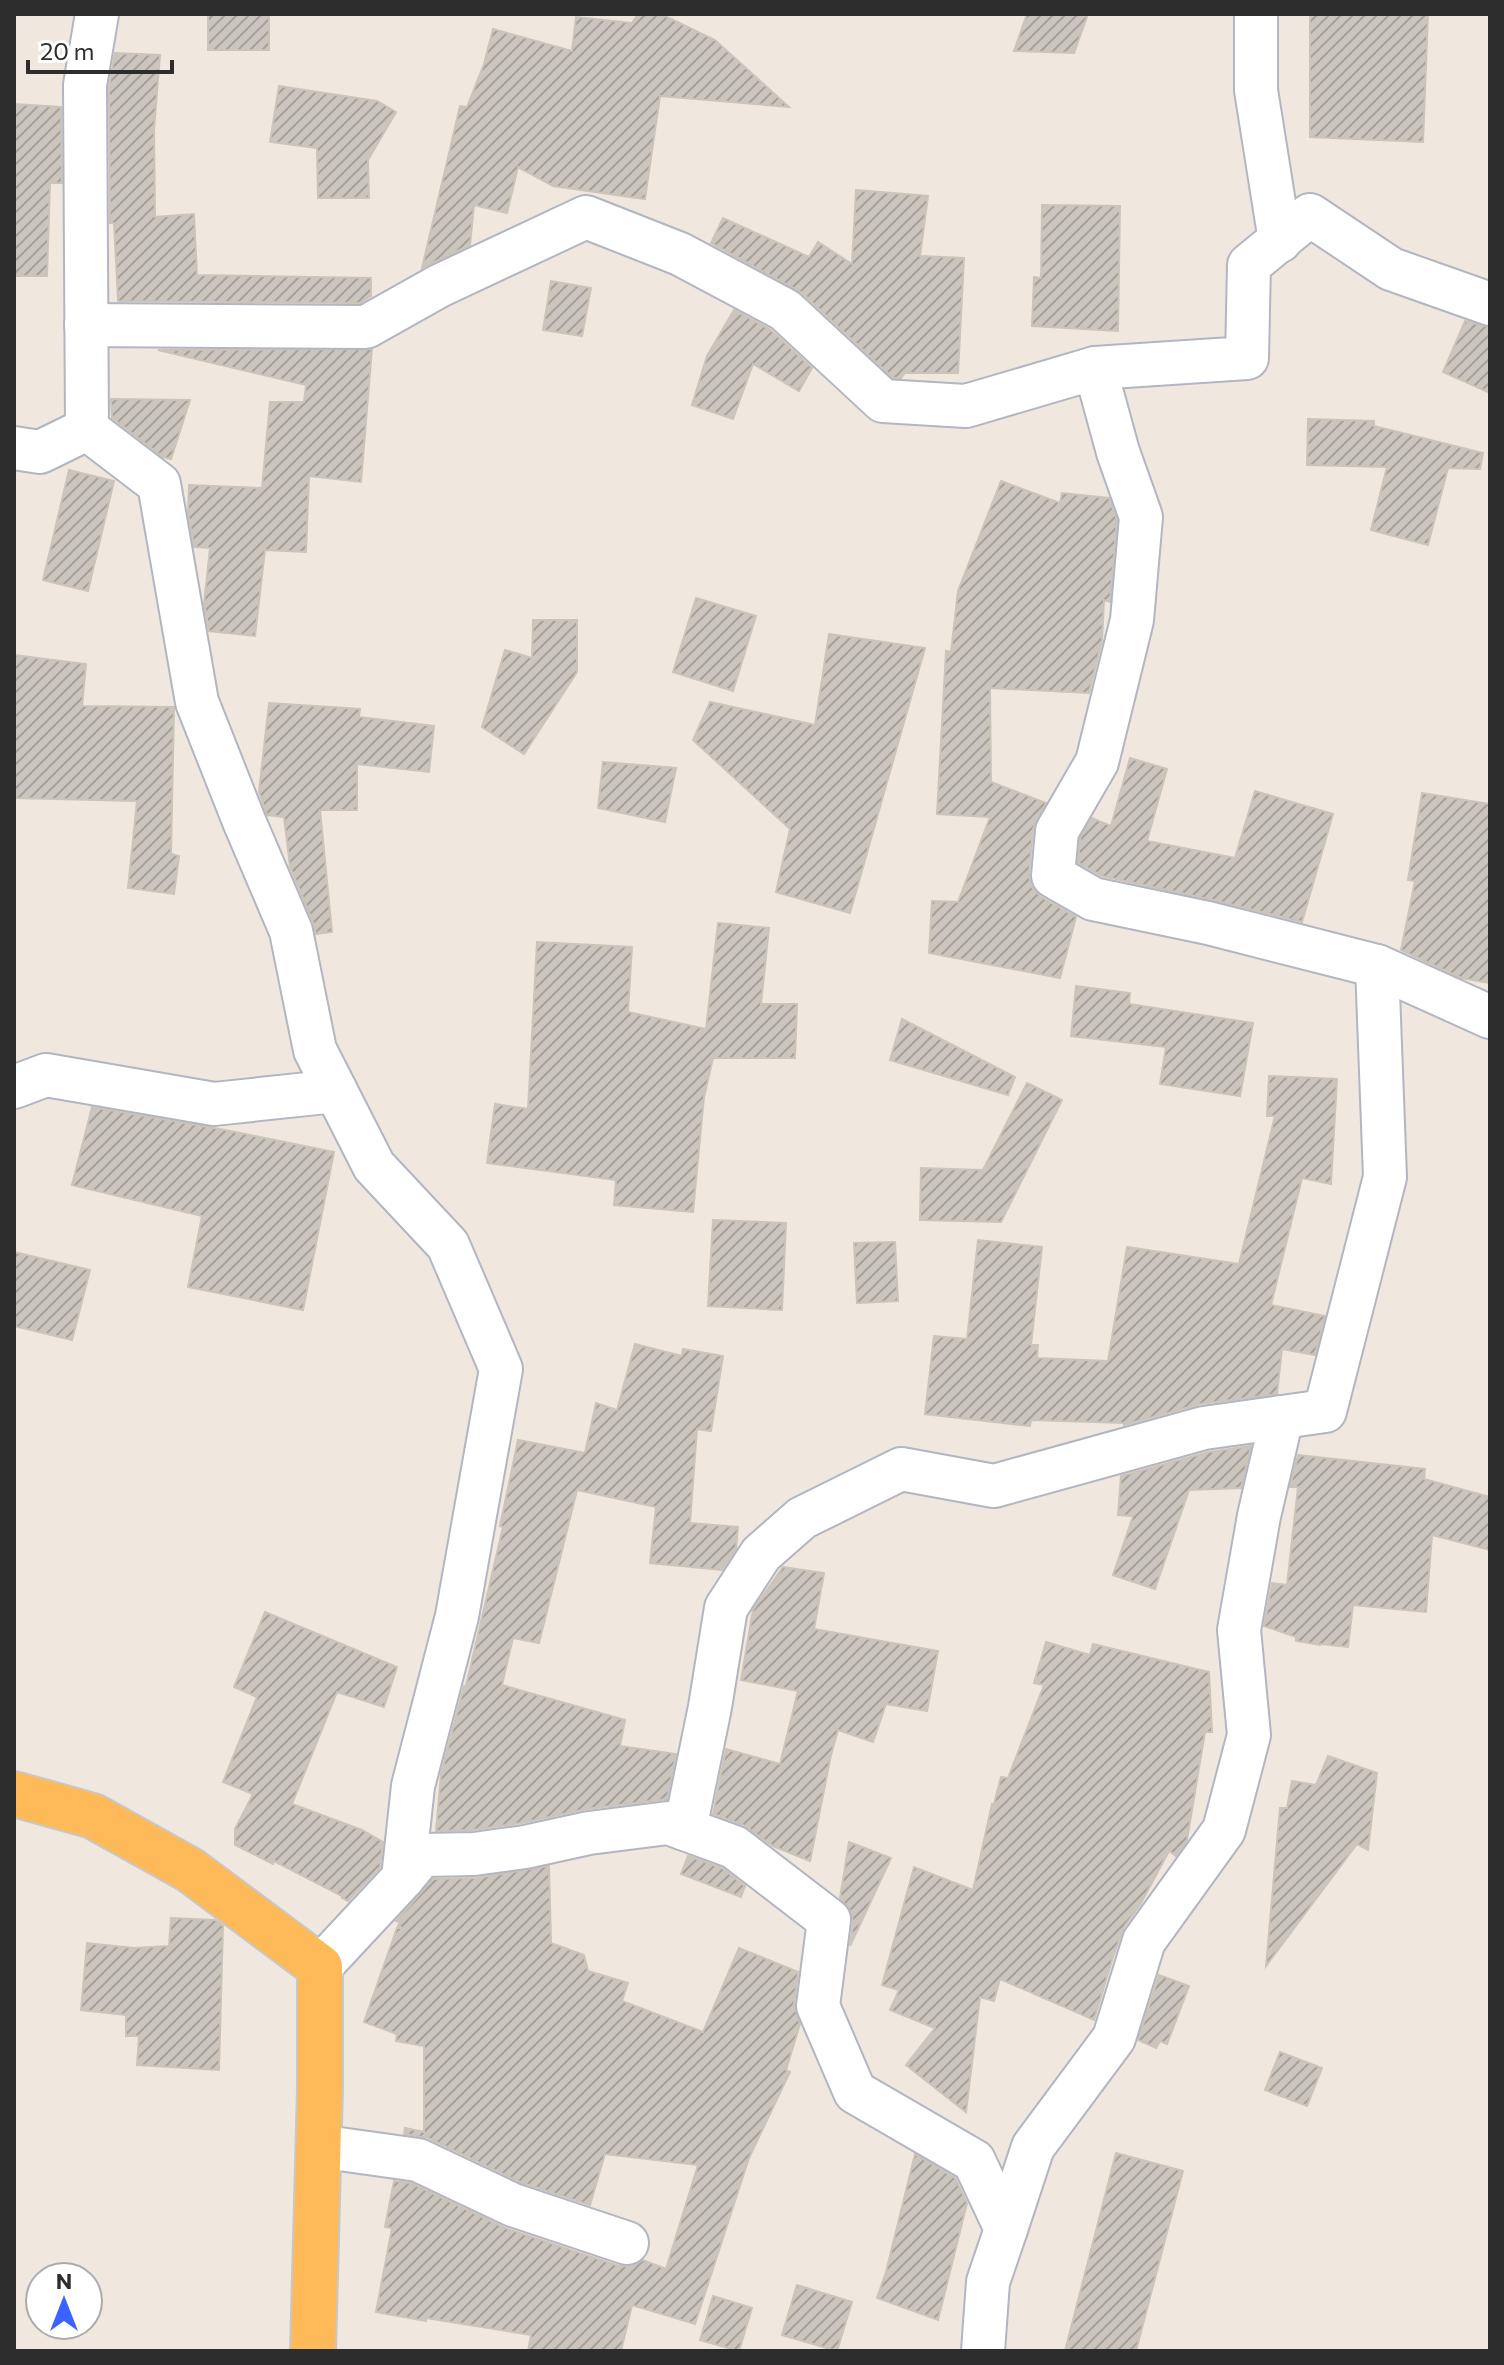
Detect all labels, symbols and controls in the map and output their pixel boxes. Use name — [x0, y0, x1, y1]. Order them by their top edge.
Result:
scale bar — [28, 24, 172, 74]
text: 20 m — [40, 36, 94, 65]
north arrow — [24, 2261, 104, 2341]
text: N — [56, 2267, 72, 2294]

